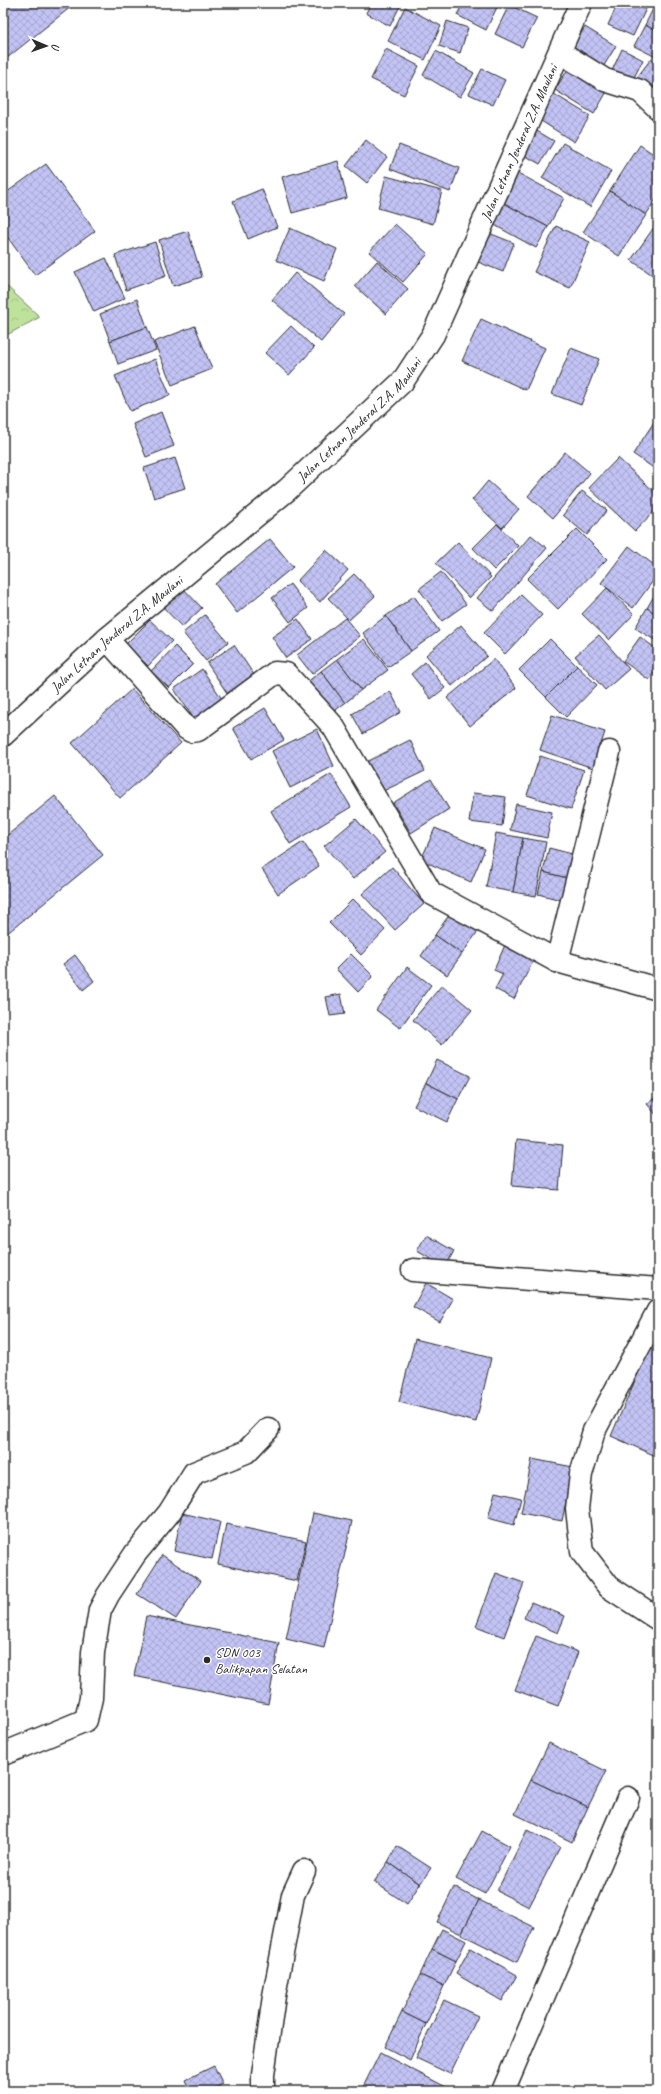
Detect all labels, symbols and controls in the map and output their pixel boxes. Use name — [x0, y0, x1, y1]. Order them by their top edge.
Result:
north arrow — [26, 26, 66, 66]
text: U — [49, 43, 63, 52]
street label: Jalan Letnan Jenderal Z.A. Maulani — [477, 60, 562, 224]
street label: Jalan Letnan Jenderal Z.A. Maulani — [293, 353, 426, 486]
street label: Jalan Letnan Jenderal Z.A. Maulani — [46, 571, 188, 697]
place label: SDN 003 Balikpapan Selatan — [215, 1644, 308, 1677]
marker: SDN 003 Balikpapan Selatan — [202, 1655, 212, 1665]

